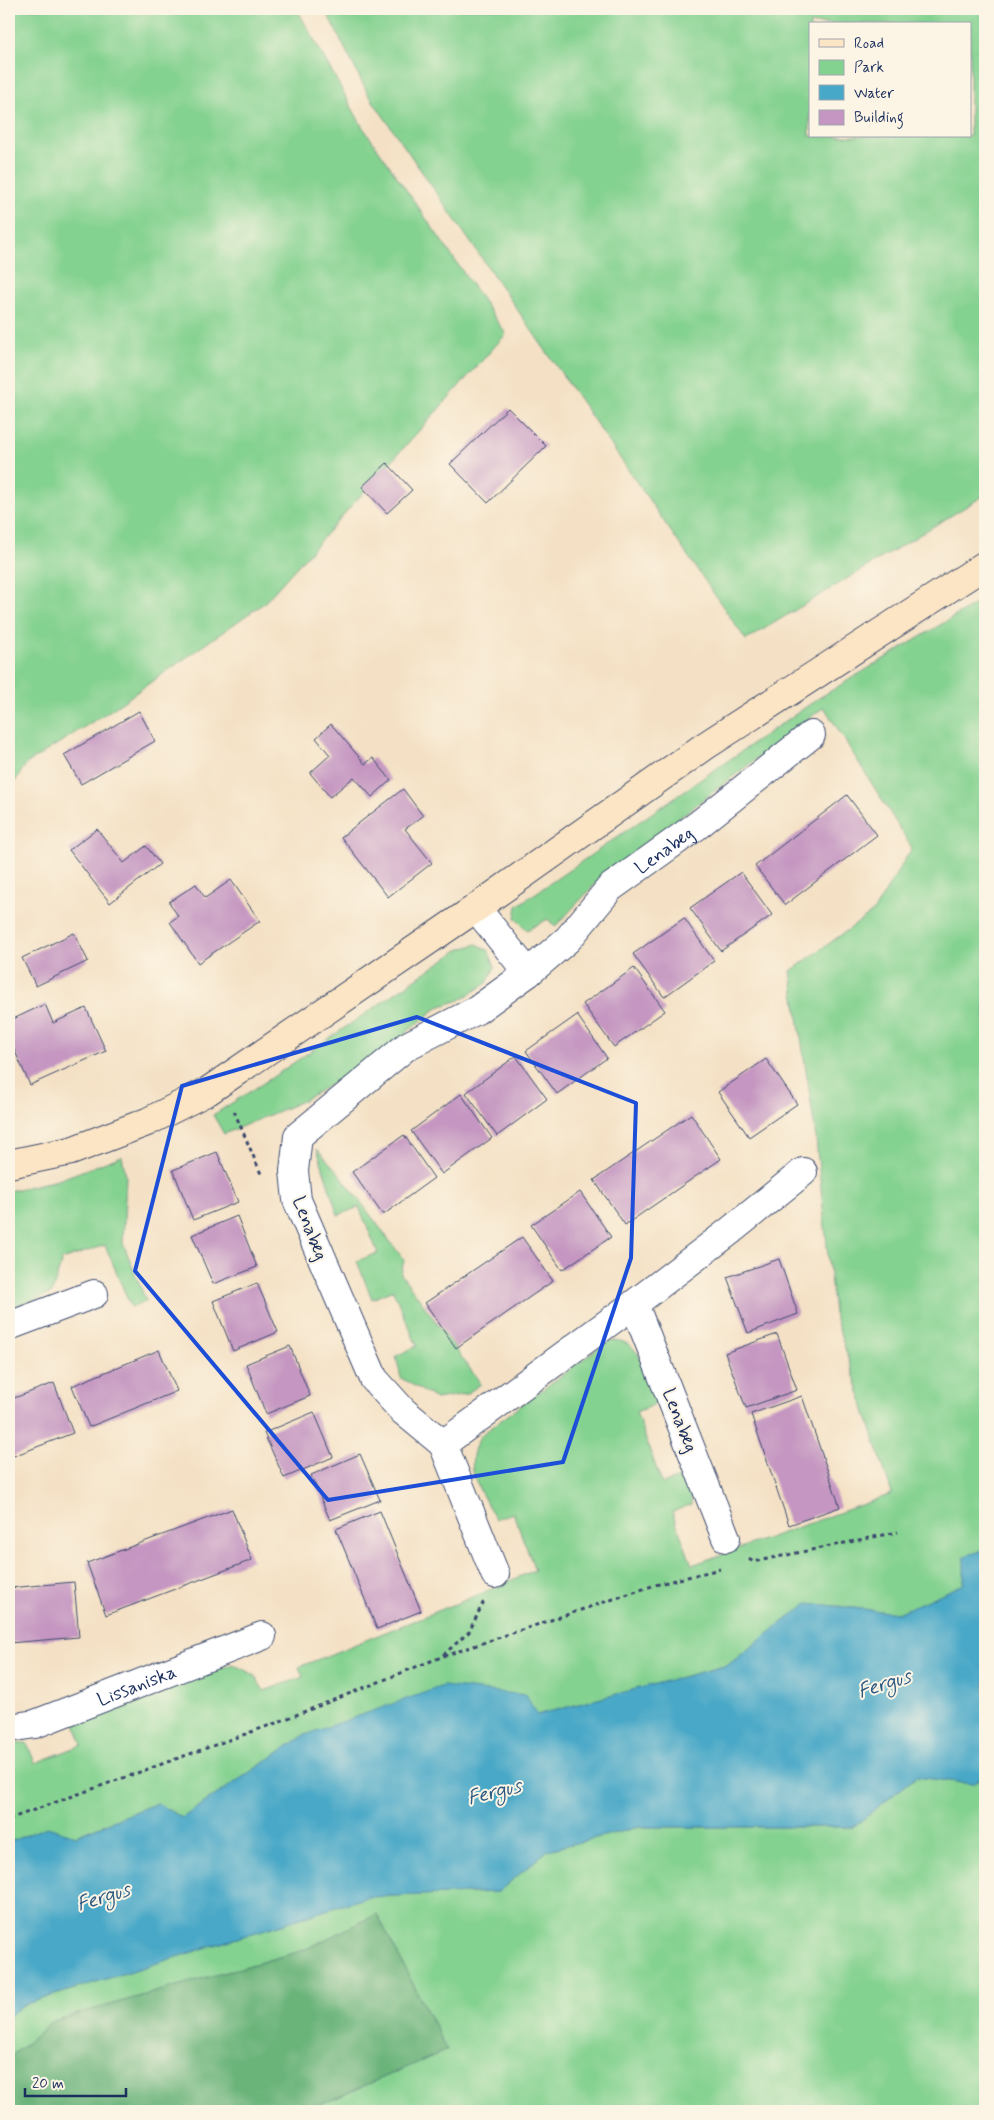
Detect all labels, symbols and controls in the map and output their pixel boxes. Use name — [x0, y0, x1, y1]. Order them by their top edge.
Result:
legend — [809, 22, 972, 138]
text: Road — [854, 34, 884, 54]
text: Park — [854, 58, 884, 78]
text: Water — [854, 84, 894, 104]
text: Building — [854, 108, 904, 129]
street label: Lenabeg — [630, 821, 700, 880]
street label: Lenabeg — [285, 1193, 333, 1265]
street label: Lenabeg — [655, 1385, 703, 1457]
street label: Lissaniska — [94, 1659, 180, 1713]
water label: Fergus — [854, 1662, 917, 1708]
water label: Fergus — [465, 1772, 527, 1814]
water label: Fergus — [73, 1876, 136, 1920]
scale bar — [25, 2065, 126, 2097]
text: 20 m — [32, 2074, 64, 2094]

